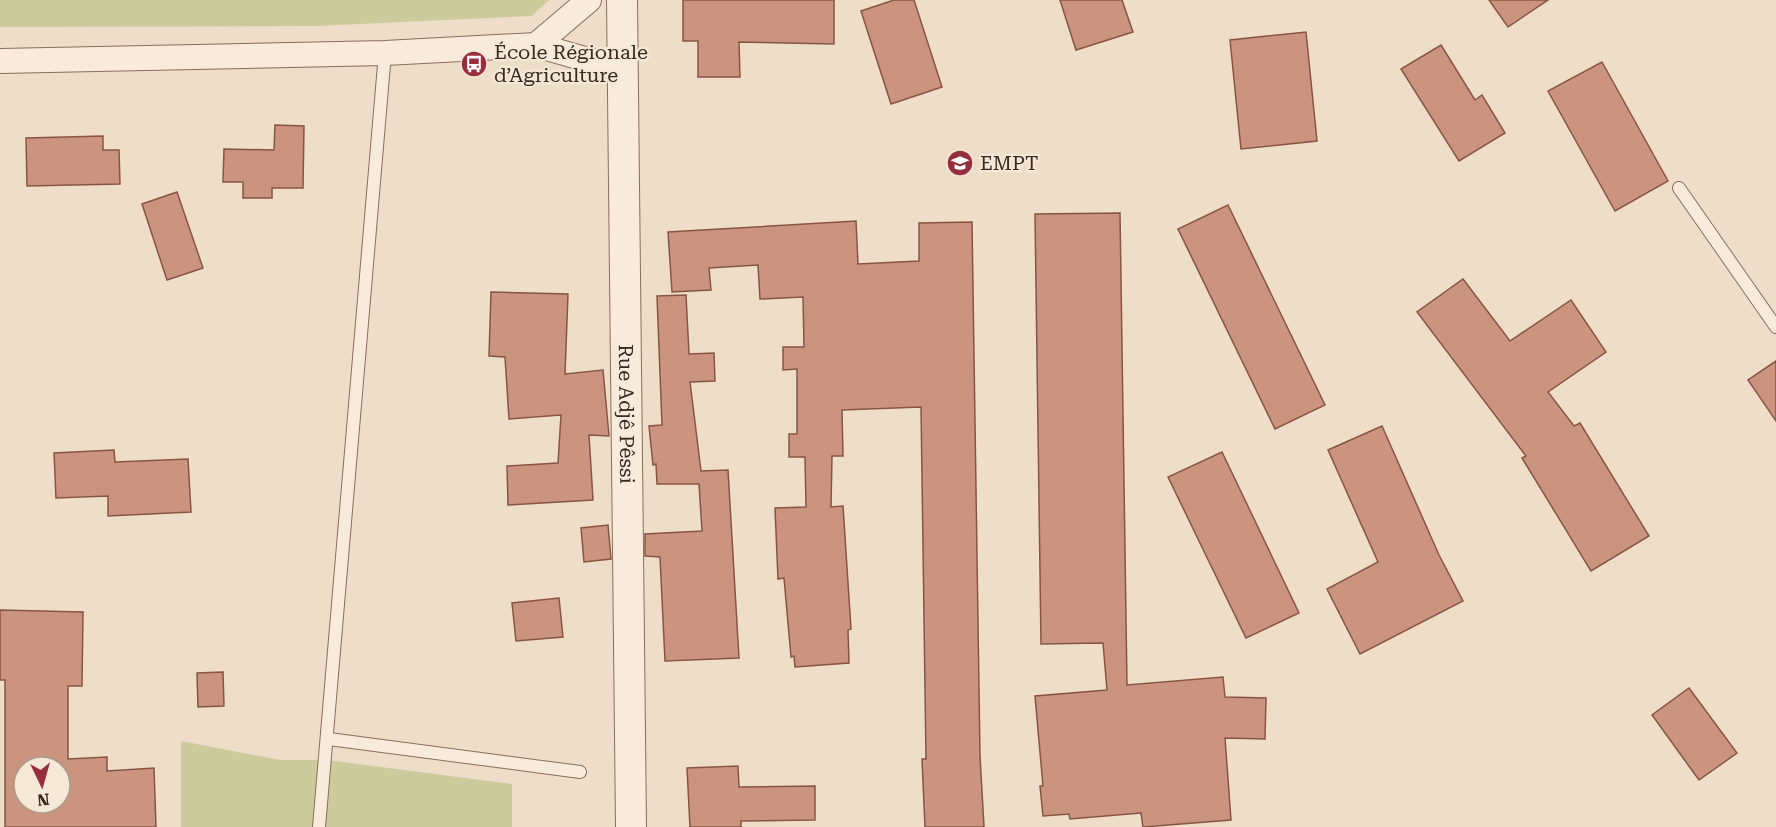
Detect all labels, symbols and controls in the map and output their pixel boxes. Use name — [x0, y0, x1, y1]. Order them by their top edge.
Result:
place label: École Régionale d’Agriculture — [494, 40, 648, 87]
bus stop icon: École Régionale d’Agriculture — [459, 49, 489, 79]
school or university icon: EMPT — [945, 148, 975, 178]
place label: EMPT — [980, 151, 1038, 175]
street label: Rue Adjê Pêssi — [614, 344, 639, 484]
north arrow — [12, 755, 72, 815]
text: N — [36, 789, 50, 809]

